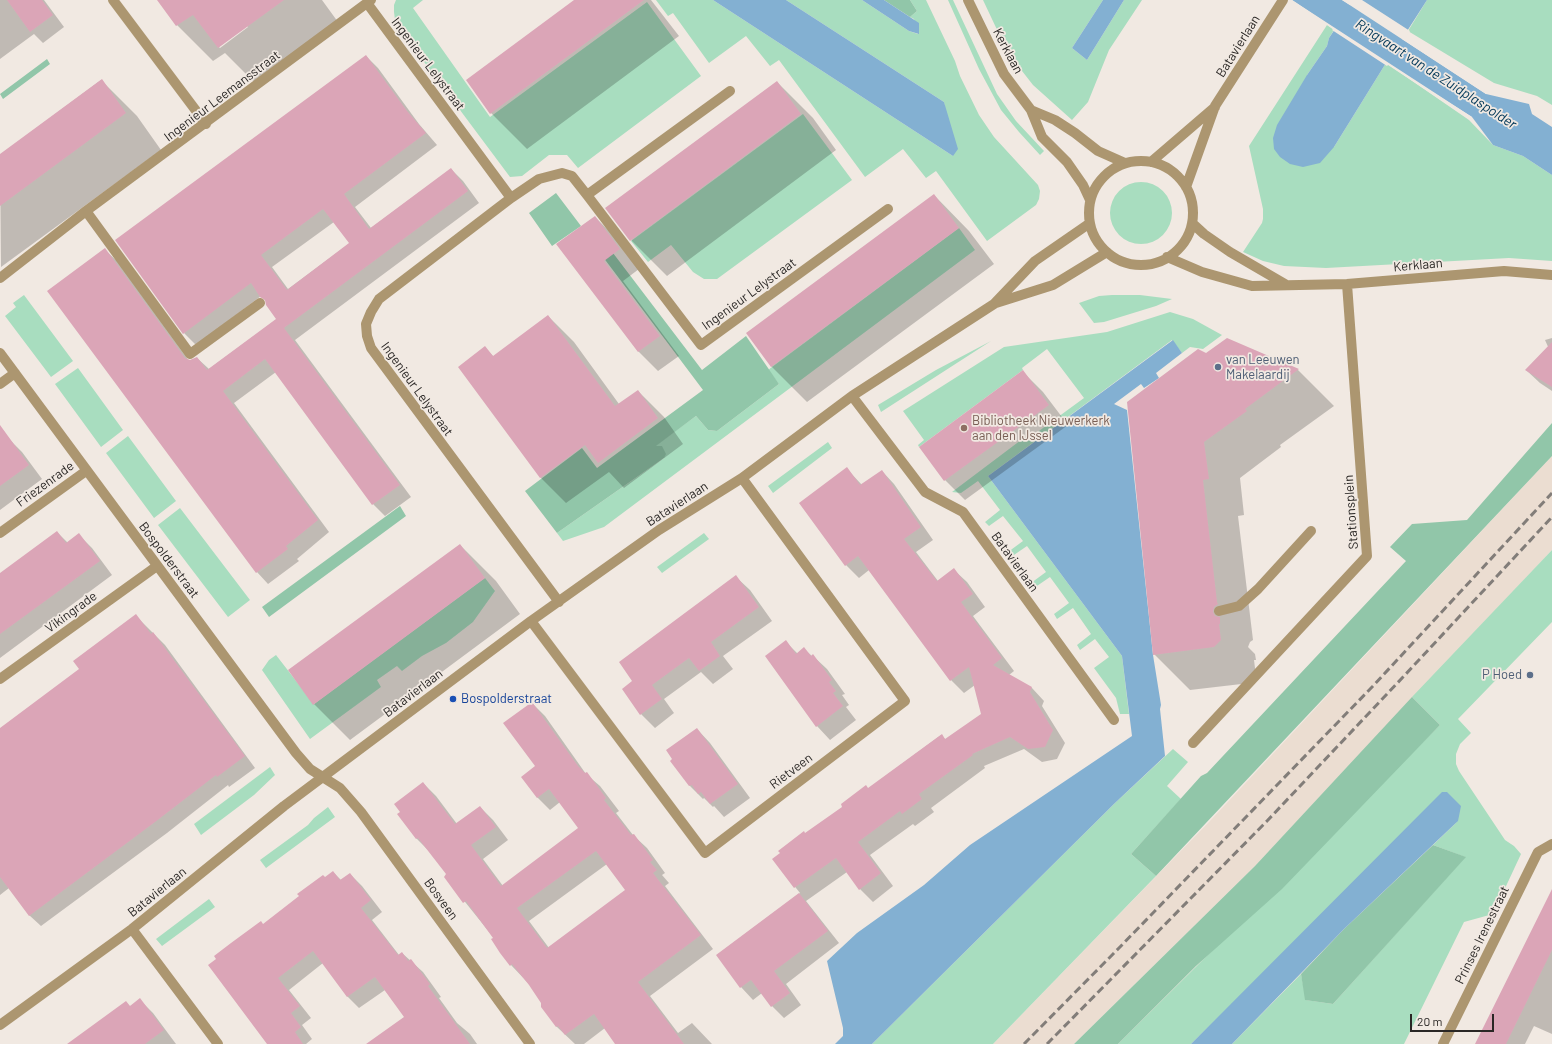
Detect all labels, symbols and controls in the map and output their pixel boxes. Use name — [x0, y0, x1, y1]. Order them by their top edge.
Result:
street label: Batavierlaan — [1213, 12, 1263, 80]
street label: Ingenieur Lelystraat — [388, 14, 468, 114]
water label: Ringvaart van de Zuidplaspolder — [1352, 16, 1520, 132]
street label: Kerklaan — [990, 26, 1026, 76]
street label: Ingenieur Leemansstraat — [161, 47, 283, 145]
street label: Ingenieur Lelystraat — [699, 255, 799, 333]
street label: Kerklaan — [1393, 255, 1443, 275]
street label: Ingenieur Lelystraat — [378, 339, 456, 439]
place label: van Leeuwen Makelaardij — [1226, 352, 1300, 383]
marker: van Leeuwen Makelaardij — [1213, 362, 1223, 372]
place label: Bibliotheek Nieuwerkerk aan den IJssel — [972, 413, 1110, 444]
marker: Bibliotheek Nieuwerkerk aan den IJssel — [959, 423, 969, 433]
street label: Friezenrade — [13, 458, 77, 510]
street label: Stationsplein — [1341, 474, 1361, 550]
street label: Batavierlaan — [643, 478, 711, 530]
street label: Bospolderstraat — [135, 519, 203, 601]
street label: Batavierlaan — [988, 529, 1042, 595]
street label: Vikingrade — [42, 588, 100, 636]
street label: Batavierlaan — [380, 666, 446, 720]
place label: P Hoed — [1482, 667, 1522, 683]
marker: P Hoed — [1525, 670, 1535, 680]
place label: Bospolderstraat — [461, 691, 552, 707]
marker: Bospolderstraat — [448, 694, 458, 704]
street label: Rietveen — [766, 750, 816, 792]
street label: Batavierlaan — [125, 864, 189, 920]
street label: Bosveen — [421, 875, 461, 923]
street label: Prinses Irenestraat — [1452, 883, 1512, 987]
scale bar — [1412, 1006, 1496, 1032]
text: 20 m — [1417, 1014, 1443, 1028]

